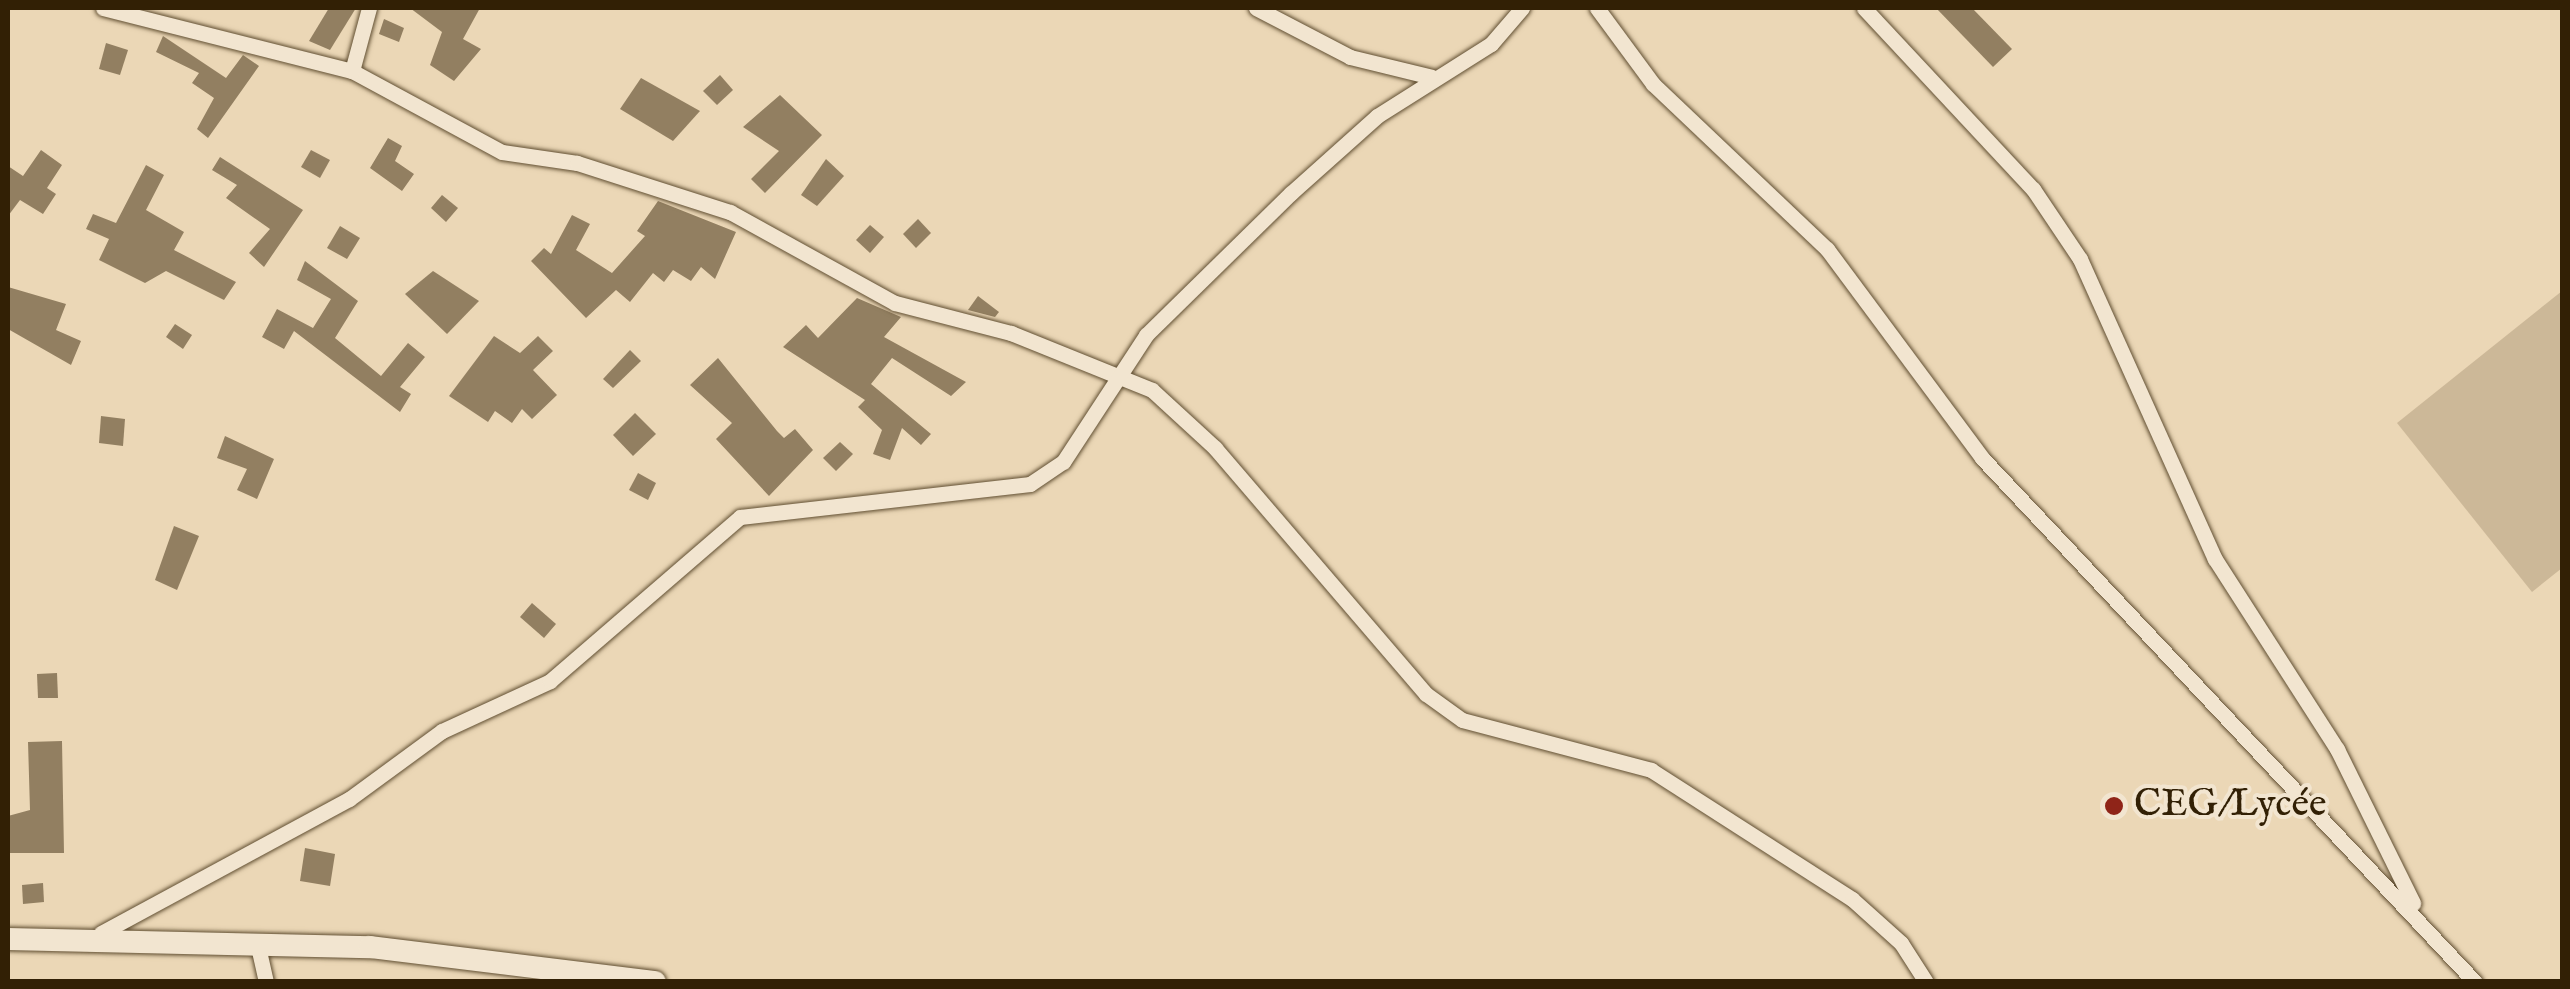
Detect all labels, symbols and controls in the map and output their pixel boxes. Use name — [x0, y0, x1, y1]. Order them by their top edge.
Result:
place label: CEG/Lycée — [2134, 783, 2326, 829]
marker: CEG/Lycée — [2103, 795, 2125, 817]

